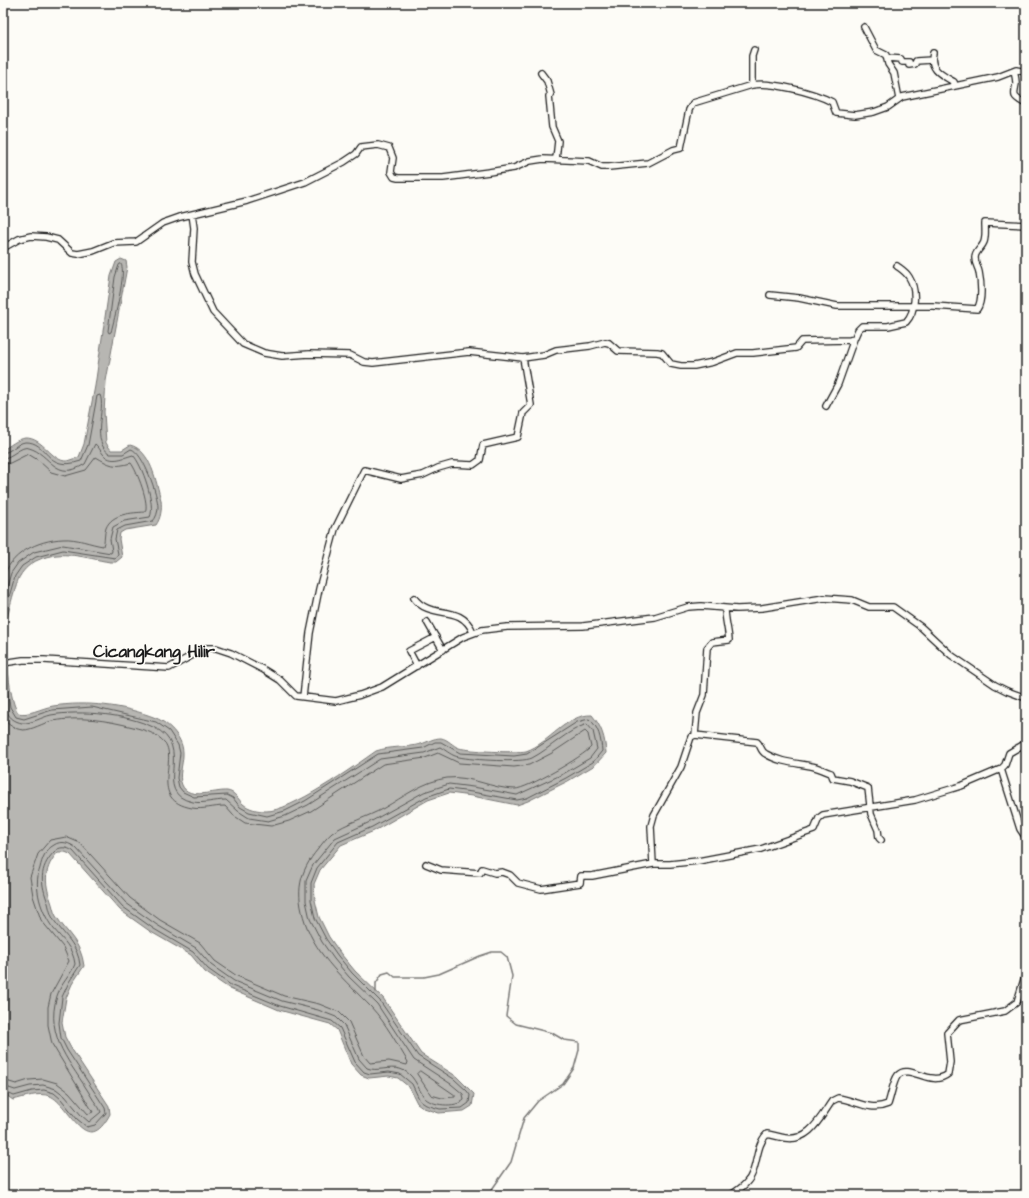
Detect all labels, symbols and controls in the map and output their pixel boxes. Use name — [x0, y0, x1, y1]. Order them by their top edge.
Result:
district label: Cicangkang Hilir — [93, 640, 216, 665]

